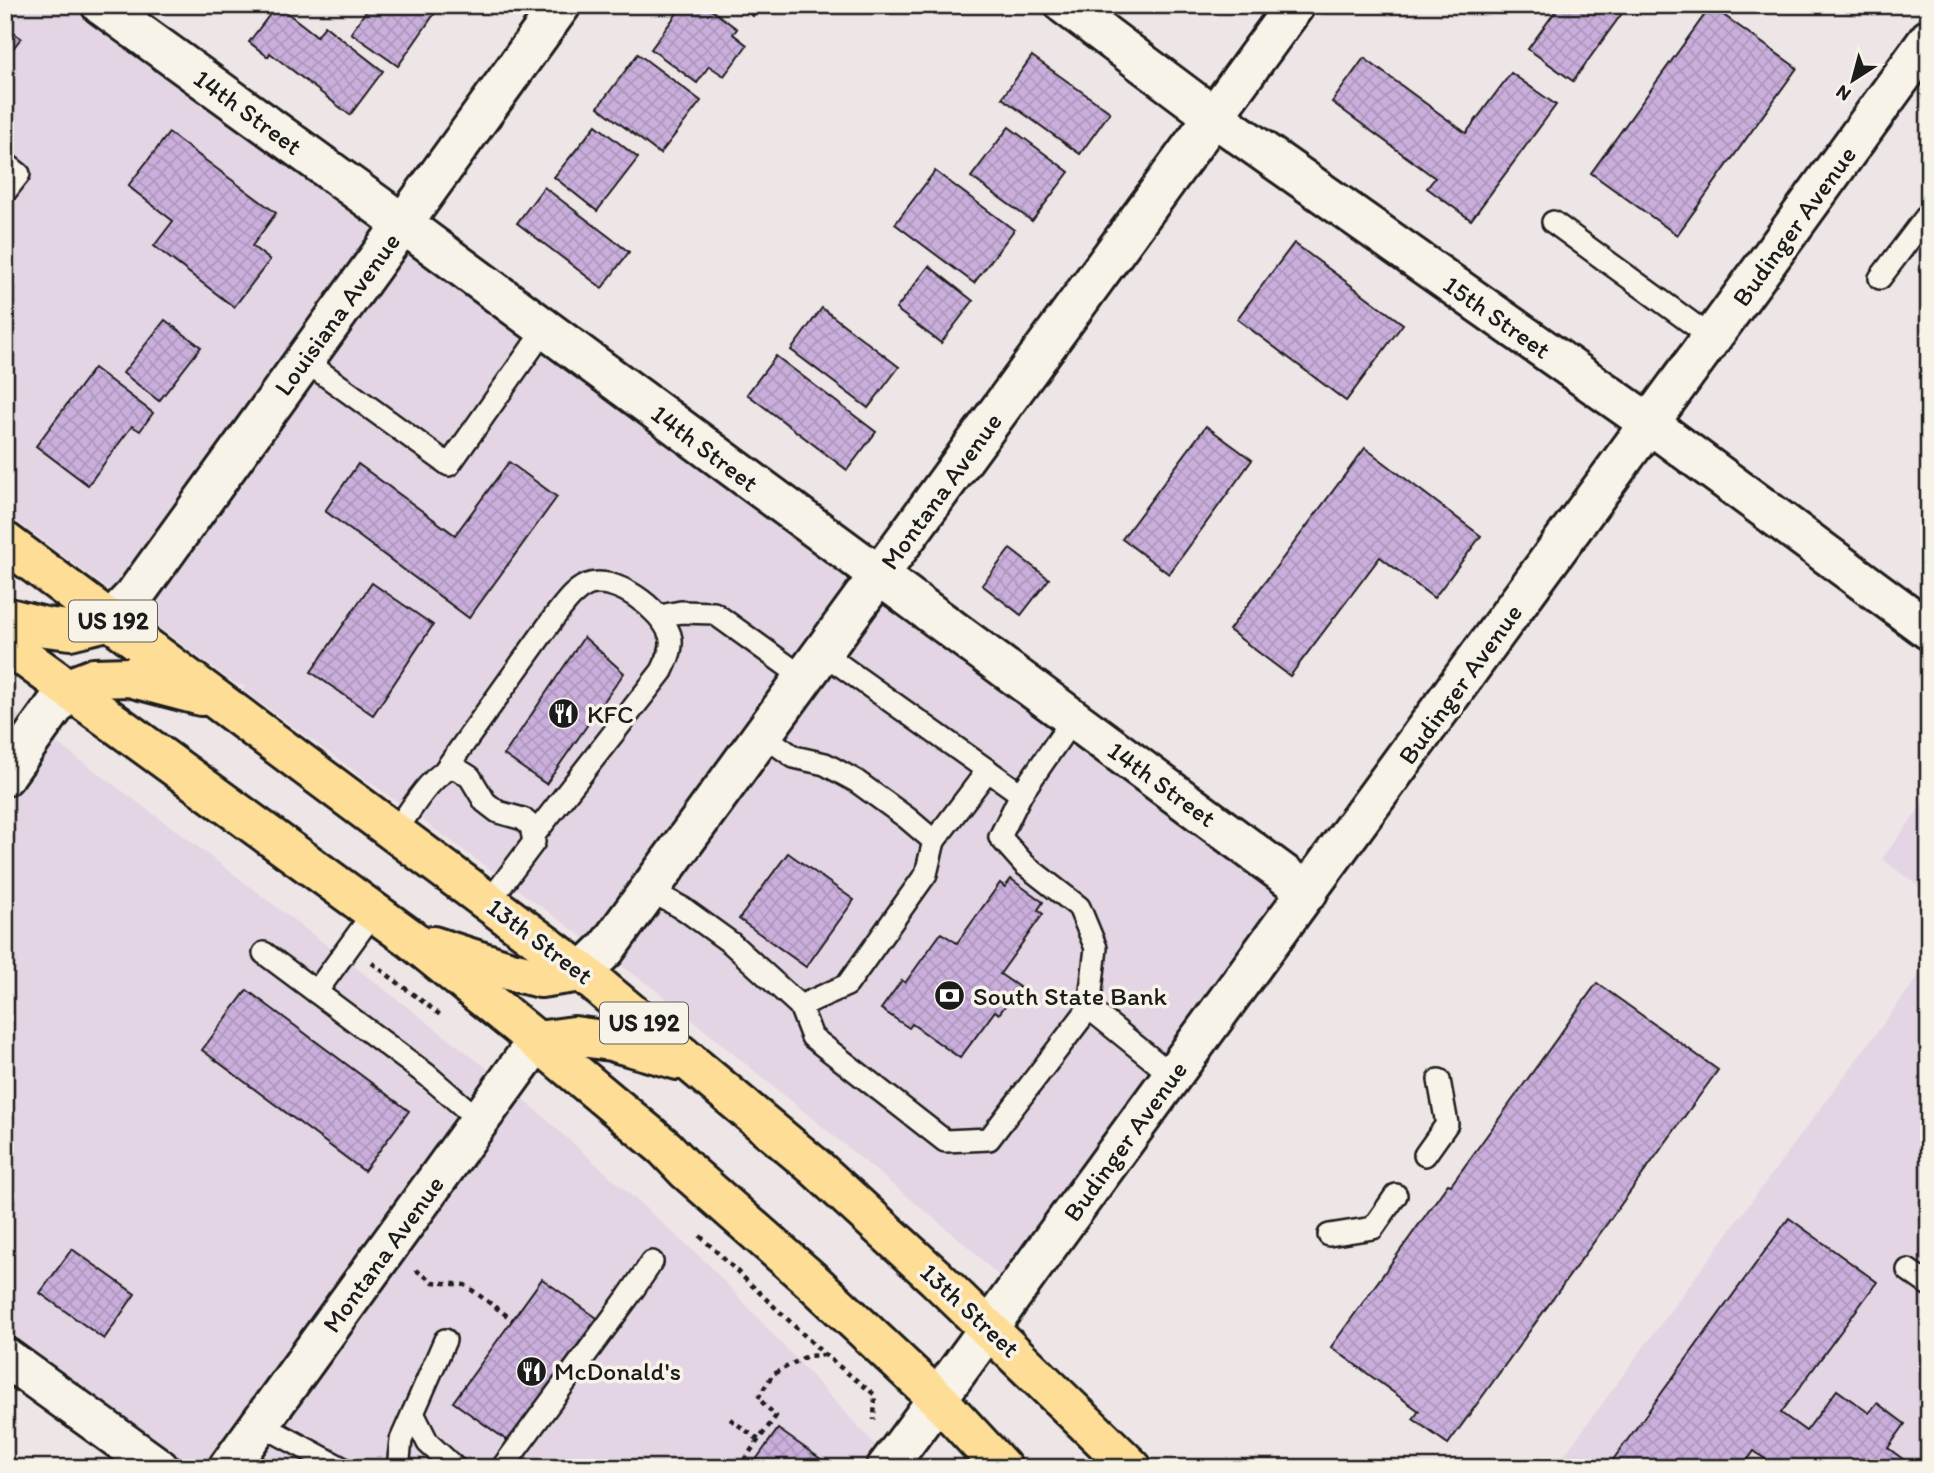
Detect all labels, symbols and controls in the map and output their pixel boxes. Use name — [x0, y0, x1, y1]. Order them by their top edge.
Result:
north arrow — [1818, 46, 1888, 116]
street label: 14th Street — [188, 62, 309, 162]
text: N — [1831, 80, 1855, 106]
street label: Budinger Avenue — [1725, 139, 1863, 313]
street label: Louisiana Avenue — [267, 226, 407, 402]
street label: 15th Street — [1437, 268, 1557, 366]
street label: 14th Street — [645, 397, 765, 499]
street label: Montana Avenue — [873, 406, 1009, 576]
street label: Budinger Avenue — [1391, 597, 1529, 771]
road number: US 192 — [69, 600, 157, 642]
restaurant icon: KFC — [547, 697, 581, 731]
place label: KFC — [587, 698, 634, 730]
street label: 14th Street — [1102, 734, 1223, 834]
street label: 13th Street — [481, 891, 599, 991]
bank icon: South State Bank — [933, 979, 967, 1013]
place label: South State Bank — [973, 980, 1168, 1012]
road number: US 192 — [600, 1002, 688, 1044]
street label: Budinger Avenue — [1056, 1054, 1194, 1228]
street label: Montana Avenue — [315, 1169, 451, 1339]
street label: 13th Street — [914, 1256, 1027, 1364]
restaurant icon: McDonald's — [514, 1354, 548, 1388]
place label: McDonald's — [554, 1355, 681, 1387]

